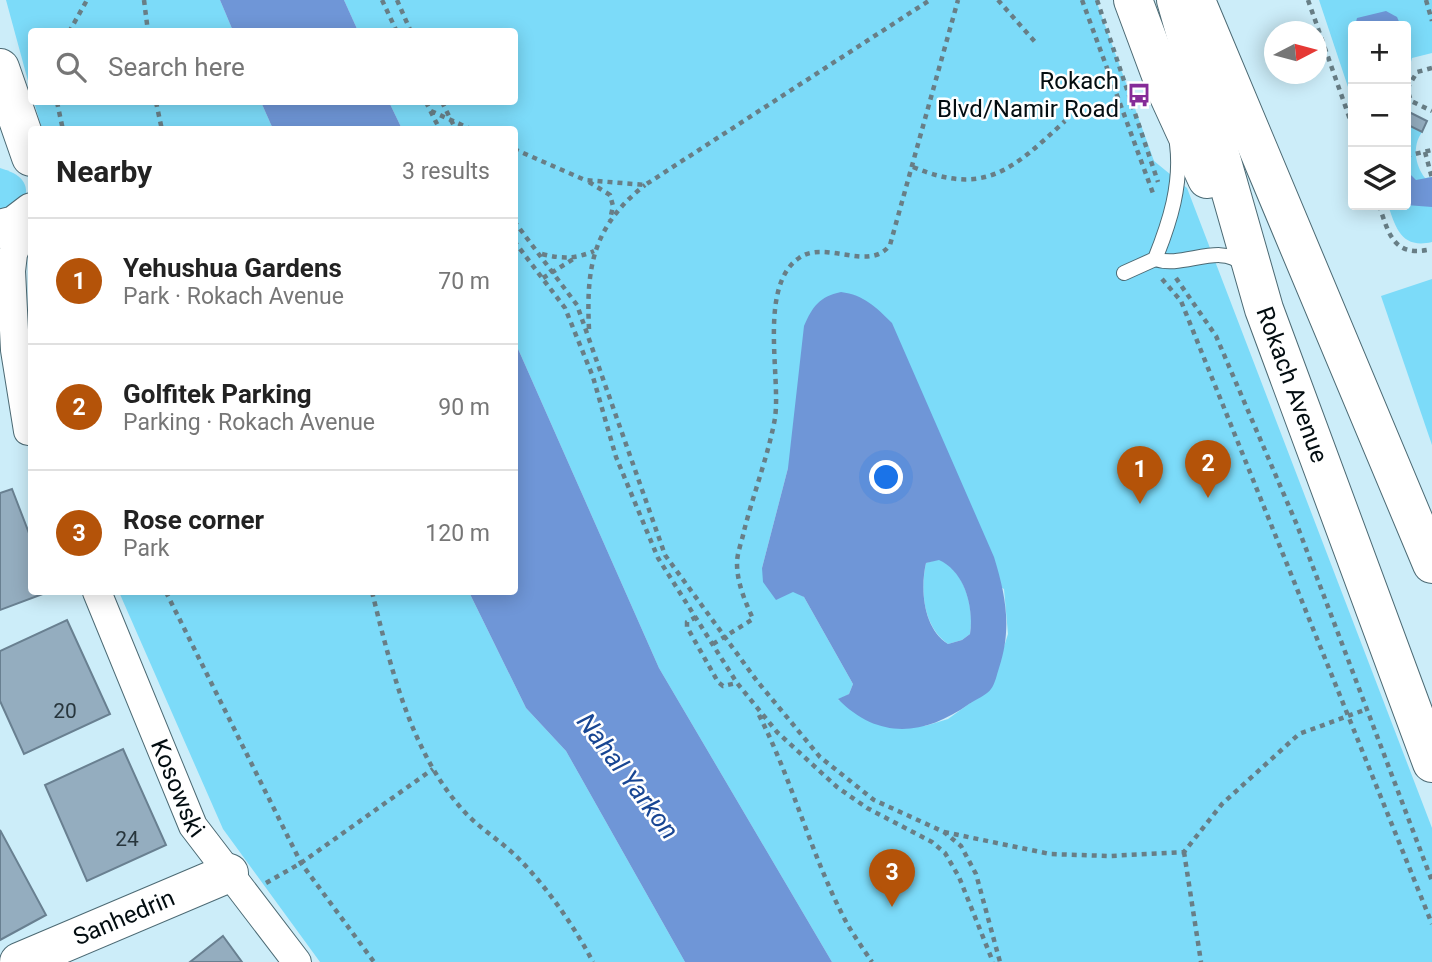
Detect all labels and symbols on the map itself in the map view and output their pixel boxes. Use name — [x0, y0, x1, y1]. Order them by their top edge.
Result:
north arrow — [1264, 21, 1327, 84]
place label: Rokach Blvd/Namir Road — [937, 67, 1119, 123]
bus stop icon: Rokach Blvd/Namir Road — [1125, 81, 1153, 109]
street label: Rokach Avenue — [1250, 303, 1334, 466]
pin: 2 — [1185, 440, 1231, 498]
pin: 1 — [1117, 446, 1163, 504]
your location — [869, 460, 903, 494]
house number: 20 — [53, 699, 77, 723]
water label: Nahal Yarkon — [571, 707, 685, 845]
street label: Kosowski — [145, 735, 211, 843]
house number: 24 — [115, 827, 139, 851]
pin: 3 — [869, 849, 915, 907]
street label: Sanhedrin — [69, 884, 179, 951]

